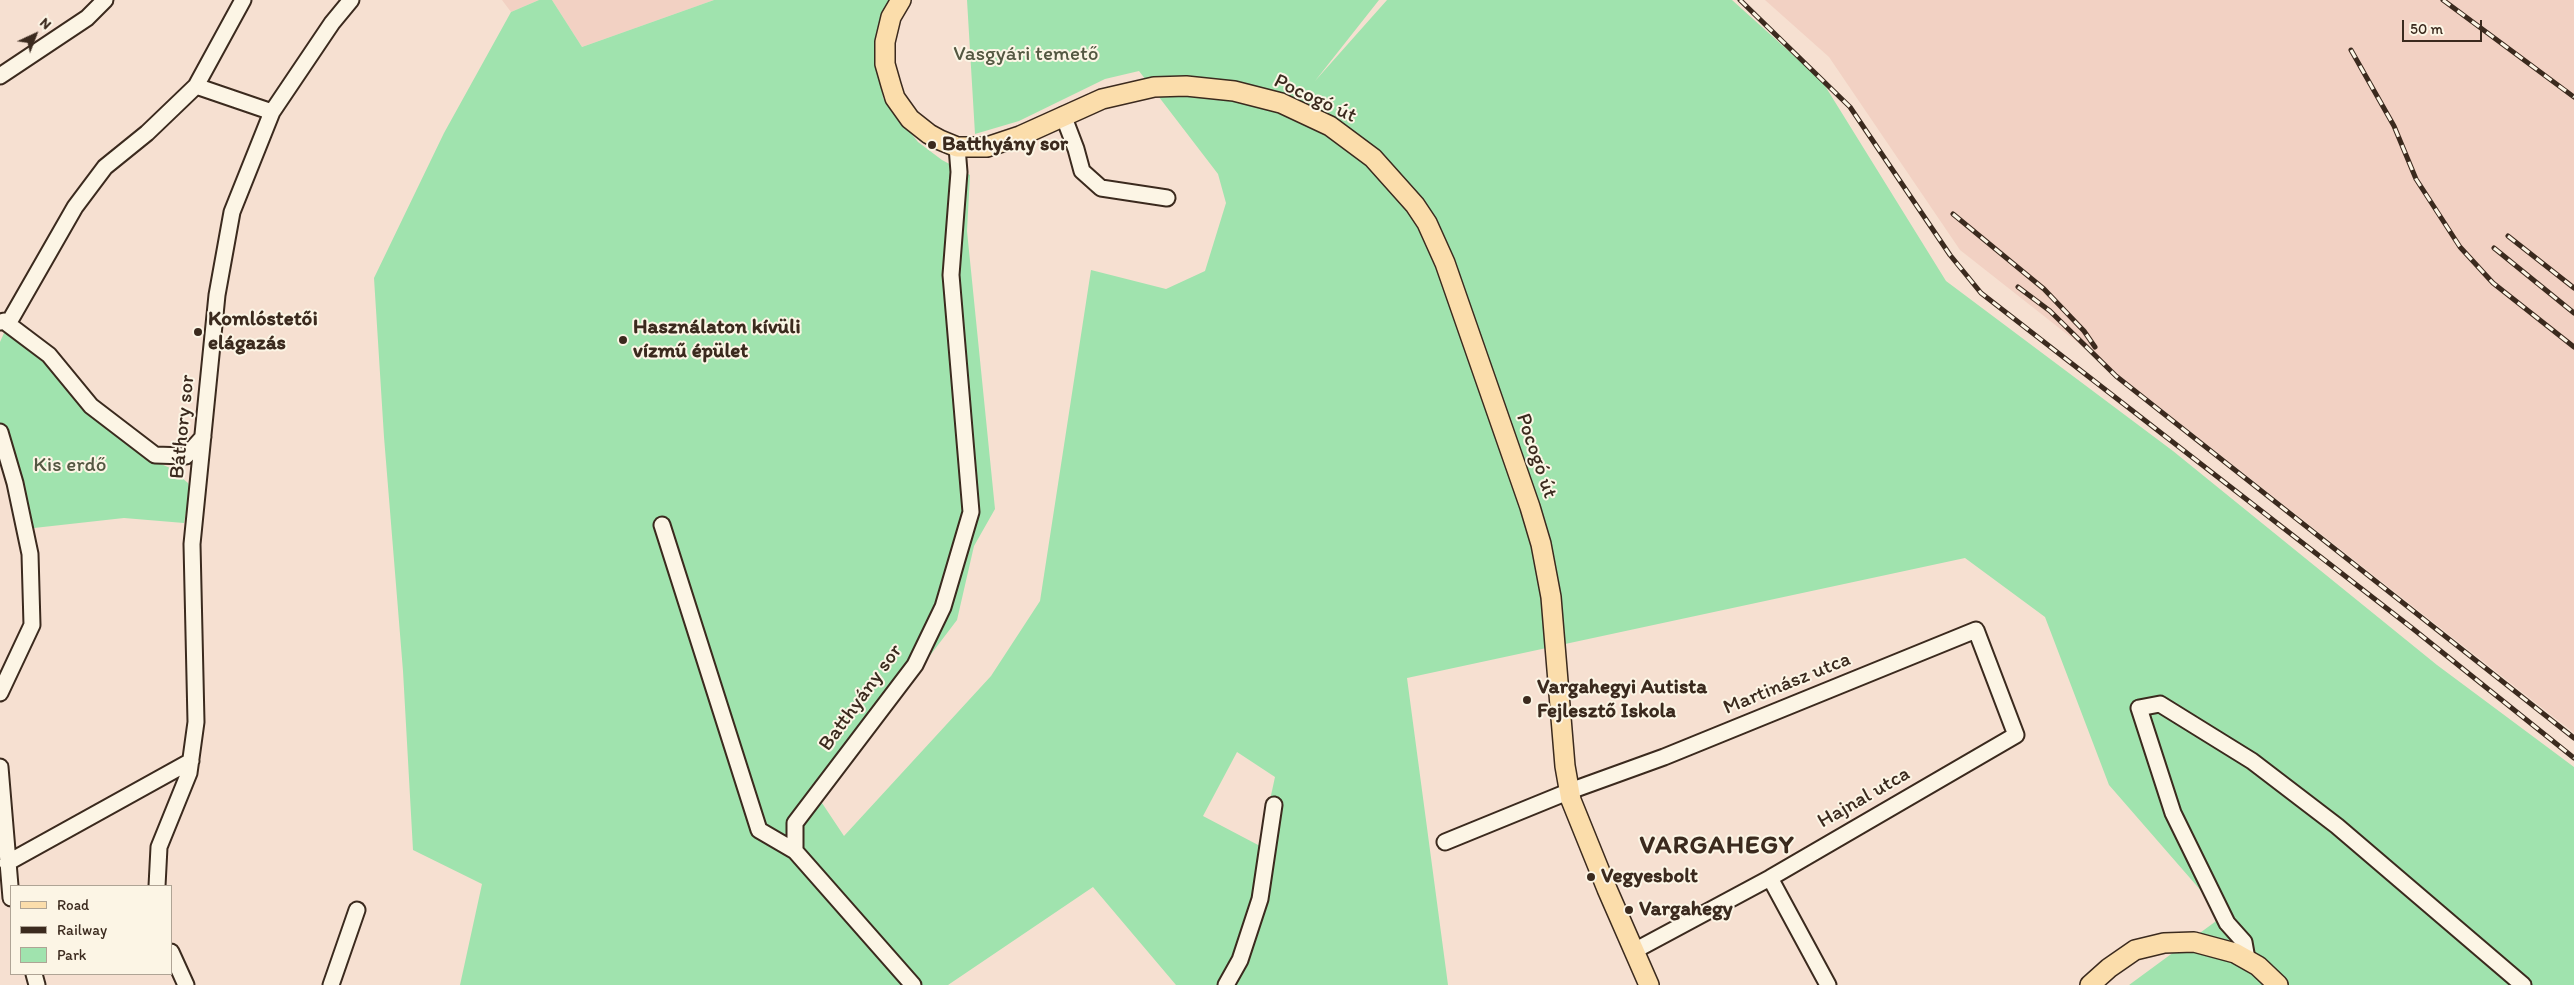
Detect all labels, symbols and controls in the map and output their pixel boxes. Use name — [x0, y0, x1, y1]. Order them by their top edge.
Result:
north arrow — [10, 10, 60, 60]
scale bar — [2404, 10, 2484, 42]
text: N — [36, 14, 55, 33]
text: 50 m — [2410, 20, 2443, 38]
park label: Vasgyári temető — [953, 42, 1099, 68]
street label: Pocogó út — [1270, 69, 1360, 129]
place label: Batthyány sor — [942, 132, 1068, 158]
marker: Batthyány sor — [926, 139, 938, 151]
place label: Komlóstetői elágazás — [208, 307, 318, 357]
place label: Használaton kívüli vízmű épület — [633, 315, 801, 365]
marker: Komlóstetői elágazás — [192, 326, 204, 338]
marker: Használaton kívüli vízmű épület — [617, 334, 629, 346]
street label: Báthory sor — [165, 374, 201, 480]
street label: Pocogó út — [1510, 410, 1562, 502]
park label: Kis erdő — [33, 453, 107, 479]
street label: Batthyány sor — [814, 640, 908, 756]
street label: Martinász utca — [1720, 647, 1854, 721]
place label: Vargahegyi Autista Fejlesztő Iskola — [1537, 675, 1707, 725]
marker: Vargahegyi Autista Fejlesztő Iskola — [1521, 694, 1533, 706]
street label: Hajnal utca — [1813, 762, 1915, 834]
district label: VARGAHEGY — [1638, 830, 1796, 862]
place label: Vegyesbolt — [1601, 864, 1698, 890]
marker: Vegyesbolt — [1585, 871, 1597, 883]
legend — [10, 885, 172, 975]
text: Road — [57, 896, 89, 914]
place label: Vargahegy — [1639, 897, 1733, 923]
marker: Vargahegy — [1623, 904, 1635, 916]
text: Railway — [57, 921, 107, 939]
text: Park — [57, 946, 87, 964]

